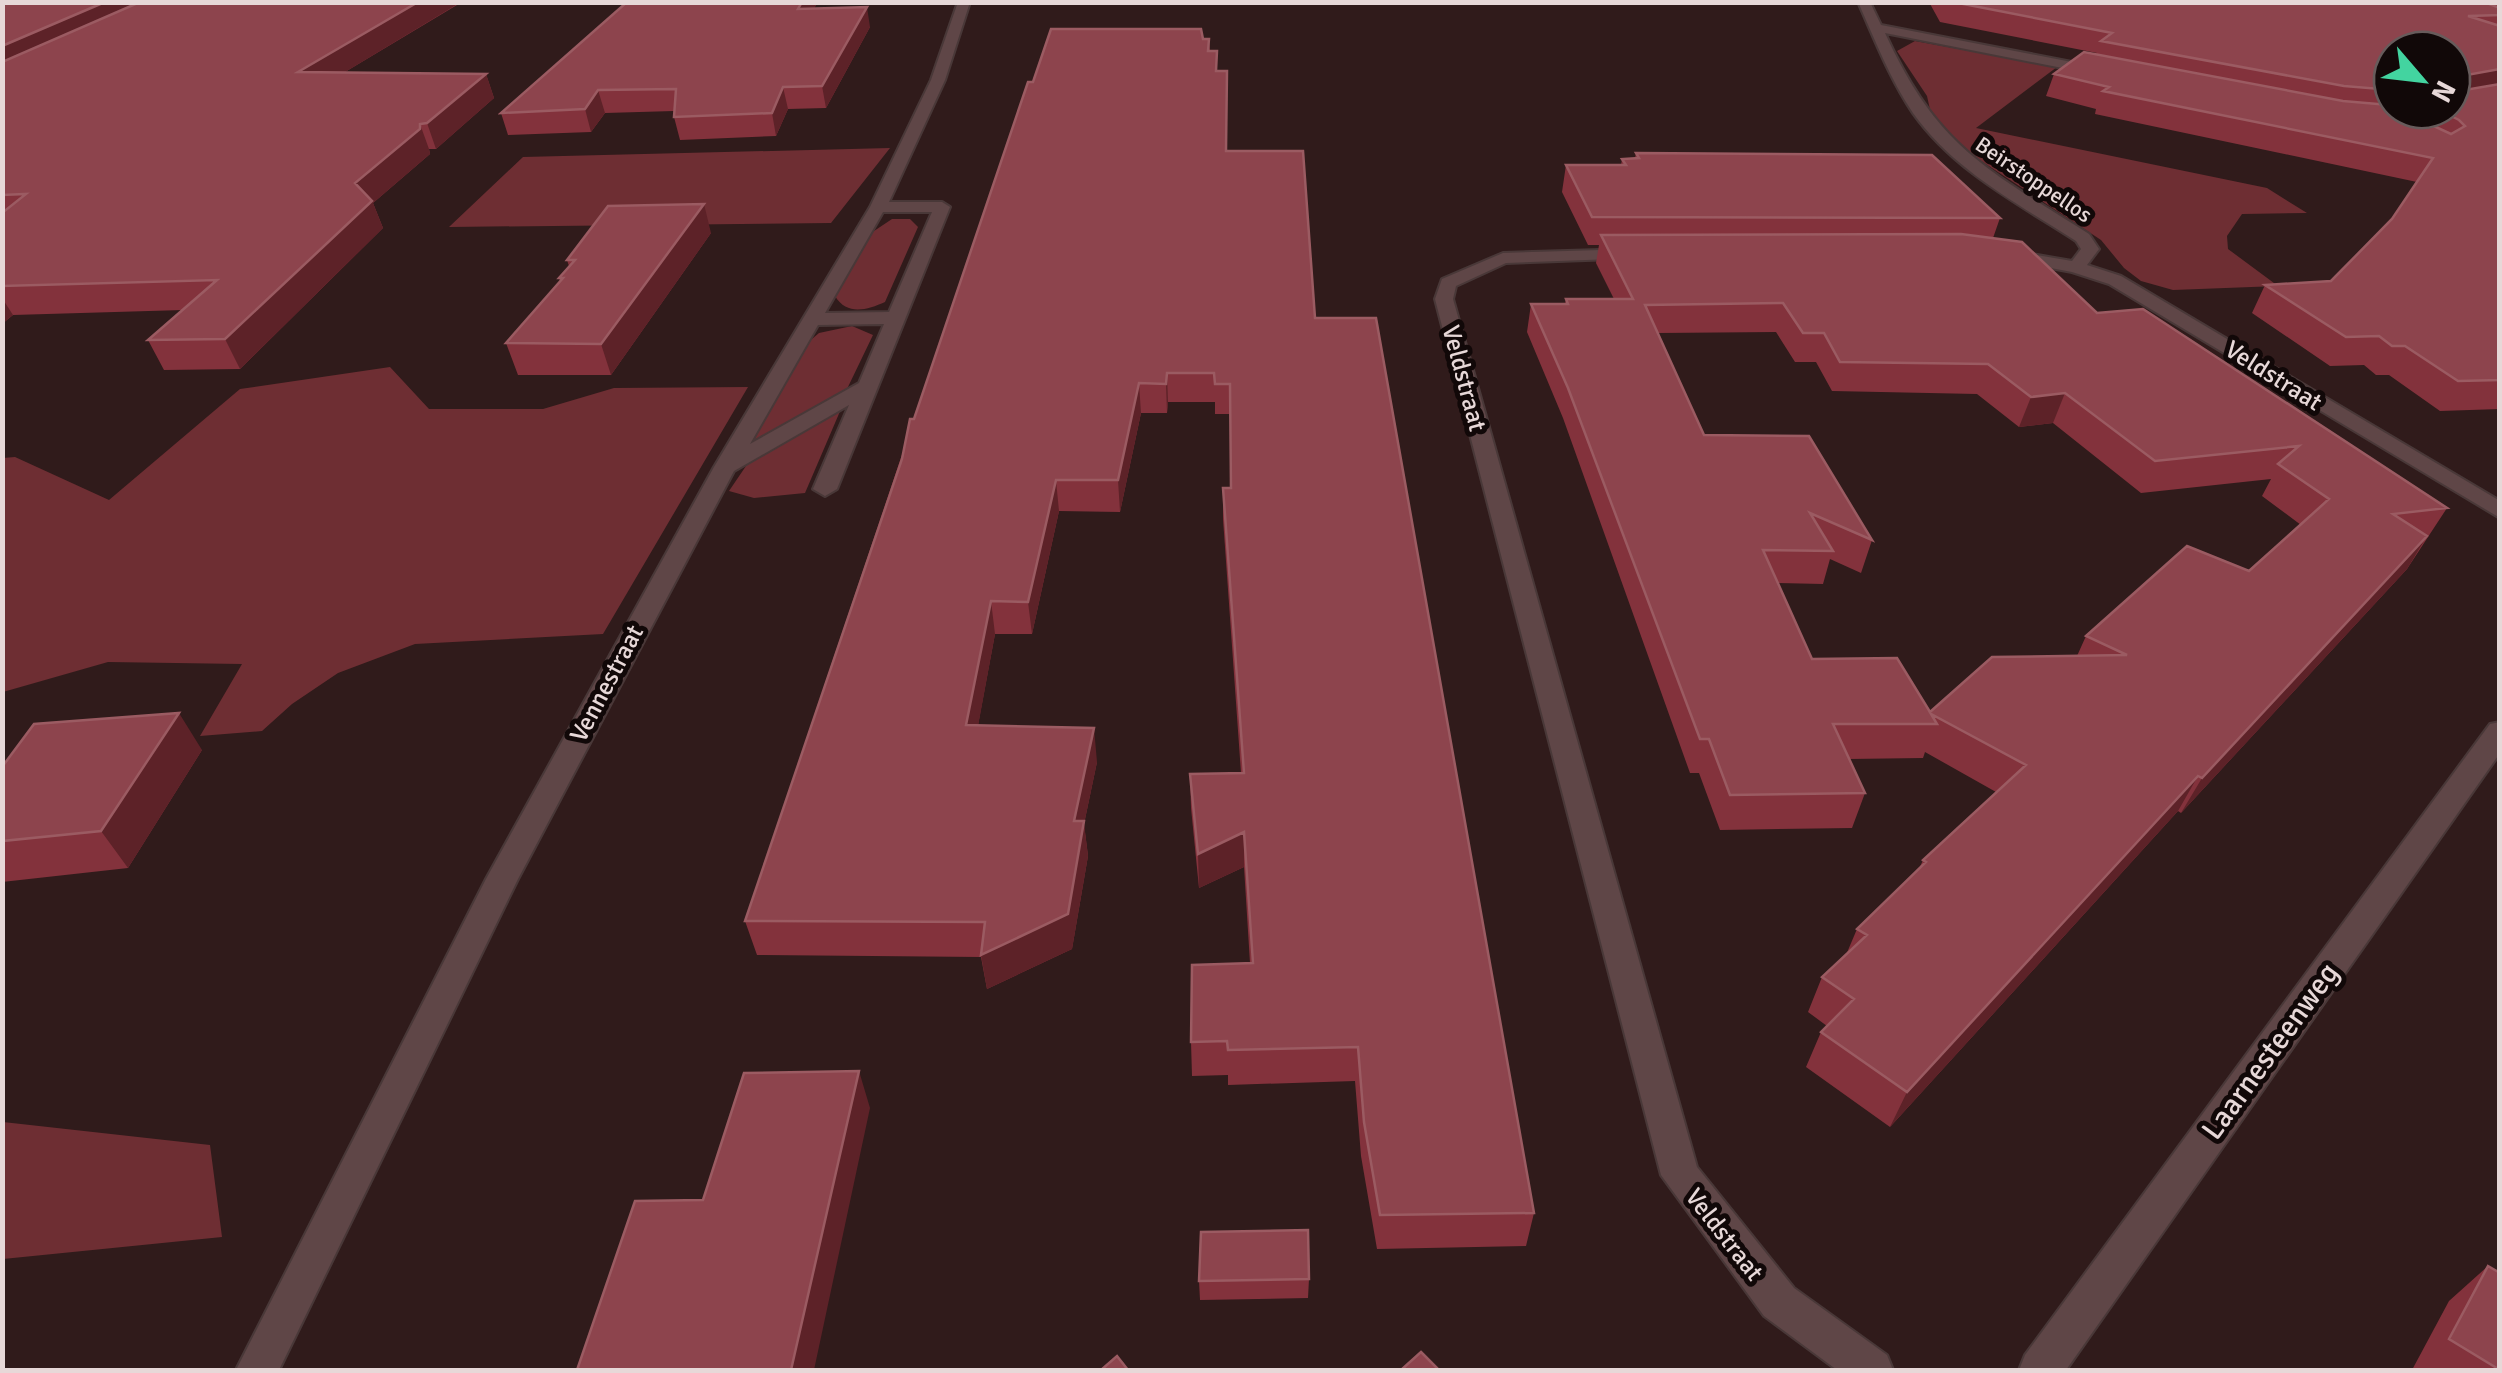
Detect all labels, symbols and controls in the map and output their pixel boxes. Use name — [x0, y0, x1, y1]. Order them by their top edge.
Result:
north arrow — [2372, 30, 2472, 130]
text: N — [2424, 75, 2463, 108]
street label: Beirstoppellos — [1970, 131, 2097, 228]
street label: Veldstraat — [1435, 322, 1494, 435]
street label: Veldstraat — [2219, 334, 2328, 417]
street label: Vennestraat — [563, 619, 650, 747]
street label: Laarnesteenweg — [2194, 956, 2347, 1147]
street label: Veldstraat — [1679, 1182, 1770, 1287]

